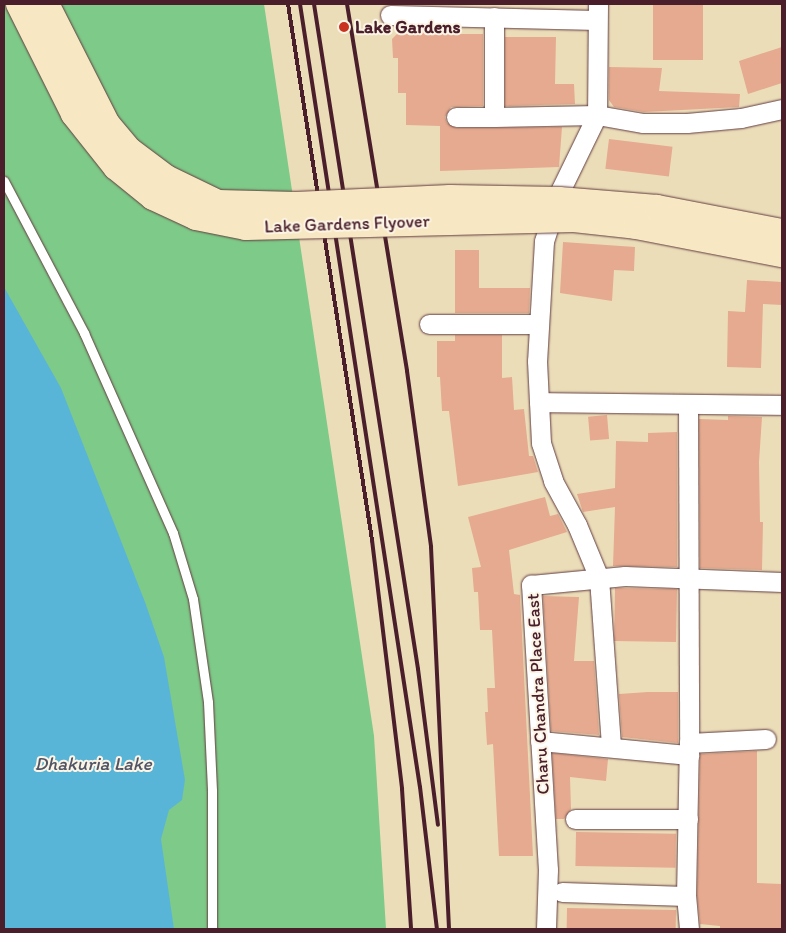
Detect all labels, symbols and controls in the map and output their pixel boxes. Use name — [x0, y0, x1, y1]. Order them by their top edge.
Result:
place label: Lake Gardens — [355, 16, 461, 38]
marker: Lake Gardens — [337, 20, 351, 34]
street label: Lake Gardens Flyover — [264, 210, 430, 238]
street label: Charu Chandra Place East — [522, 593, 554, 795]
water label: Dhakuria Lake — [34, 753, 152, 775]

